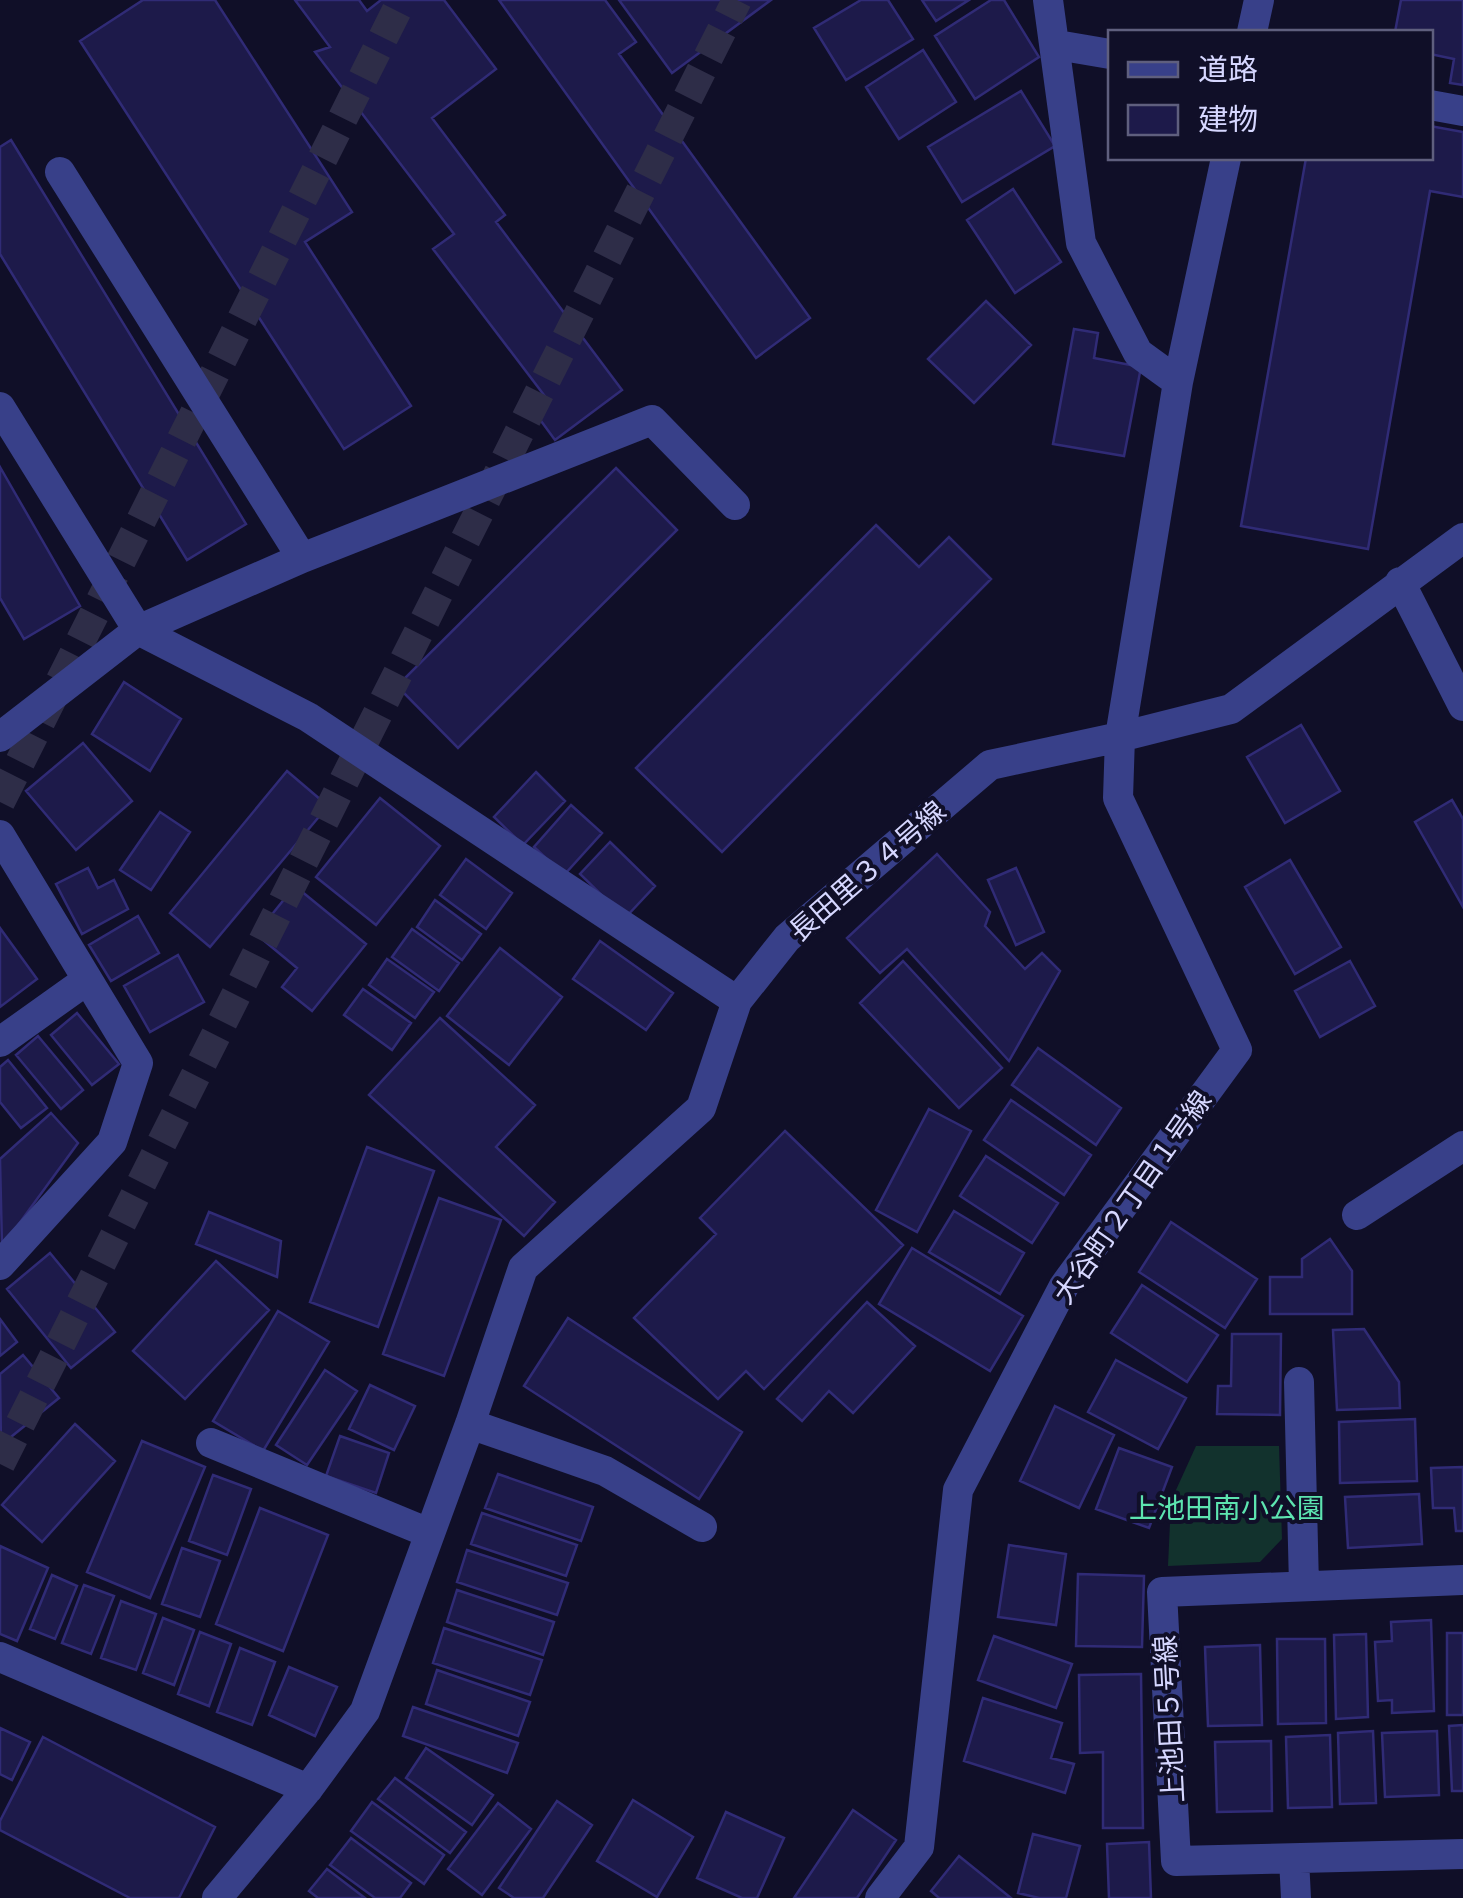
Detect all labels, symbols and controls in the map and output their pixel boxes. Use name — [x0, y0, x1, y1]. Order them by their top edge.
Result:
legend — [1108, 30, 1433, 160]
text: 道路 — [1198, 52, 1258, 87]
text: 建物 — [1198, 102, 1258, 137]
street label: 長田里３４号線 — [783, 795, 952, 948]
street label: 大谷町２丁目１号線 — [1047, 1085, 1218, 1310]
park label: 上池田南小公園 — [1129, 1492, 1325, 1525]
street label: 上池田５号線 — [1149, 1634, 1190, 1804]

